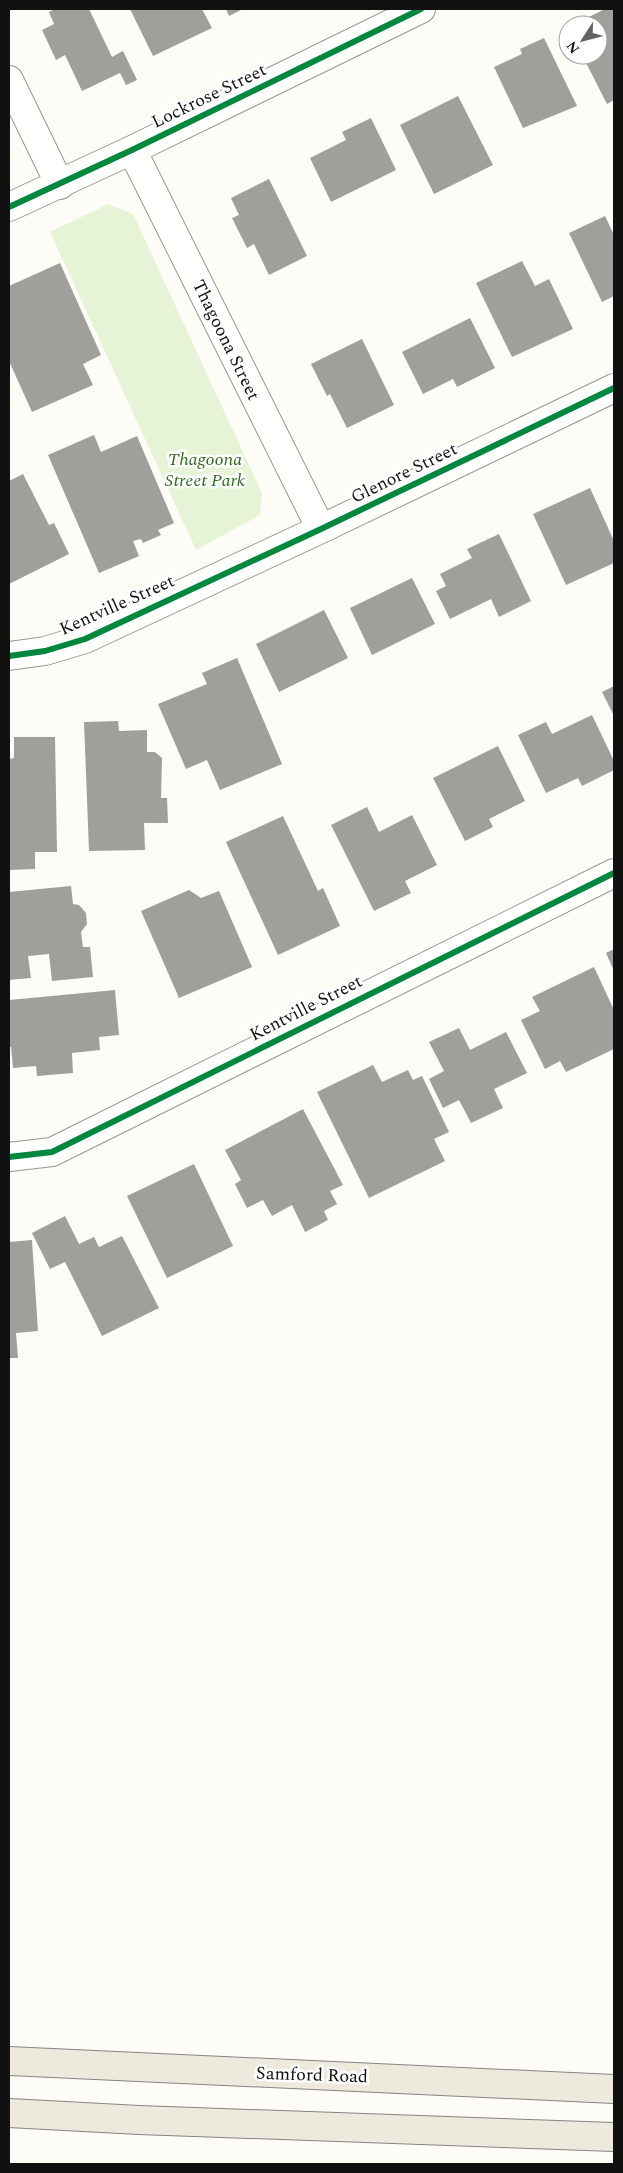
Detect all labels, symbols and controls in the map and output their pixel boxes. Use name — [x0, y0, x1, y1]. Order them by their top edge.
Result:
north arrow — [558, 15, 608, 65]
text: N — [561, 37, 585, 58]
street label: Lockrose Street — [147, 56, 271, 136]
street label: Thagoona Street — [185, 275, 267, 405]
street label: Glenore Street — [346, 436, 462, 510]
park label: Thagoona Street Park — [165, 446, 246, 494]
street label: Kentville Street — [55, 568, 179, 642]
street label: Kentville Street — [245, 968, 367, 1048]
street label: Samford Road — [255, 2060, 369, 2090]

